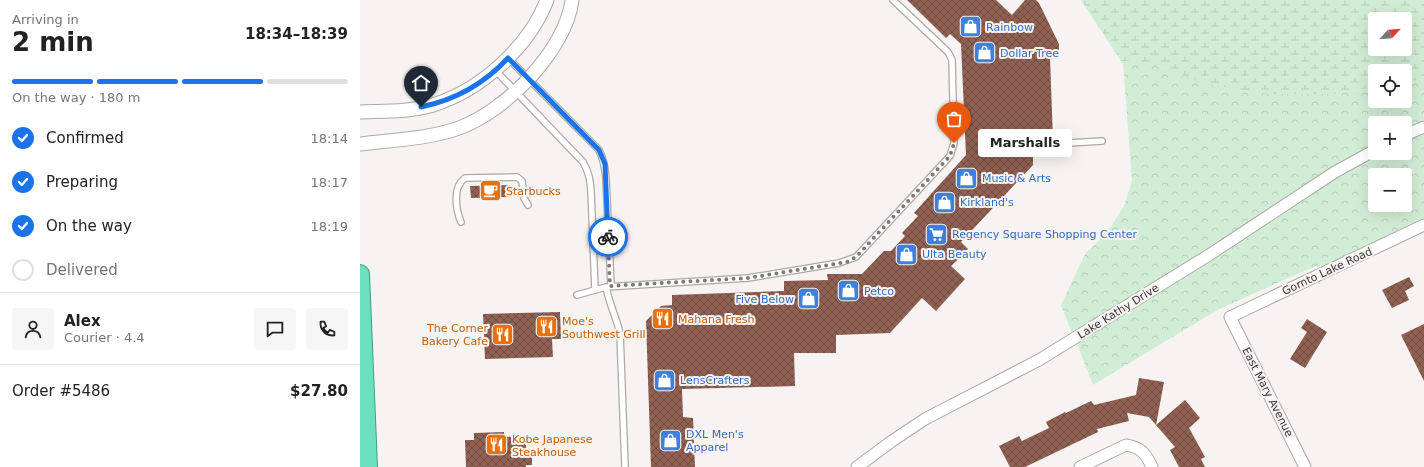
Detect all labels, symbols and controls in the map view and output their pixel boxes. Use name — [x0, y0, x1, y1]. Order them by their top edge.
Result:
text: Arriving in — [12, 12, 79, 27]
north arrow — [1368, 12, 1412, 56]
map controls — [1368, 12, 1412, 212]
shop icon: Rainbow — [957, 14, 983, 40]
place label: Rainbow — [986, 21, 1033, 34]
text: 18:34–18:39 — [245, 25, 348, 43]
text: 2 min — [12, 27, 94, 57]
shop icon: Dollar Tree — [972, 40, 998, 66]
place label: Dollar Tree — [1000, 47, 1059, 60]
button: locate — [1368, 64, 1412, 108]
pin — [404, 66, 438, 107]
icon: home — [410, 72, 432, 94]
text: On the way · 180 m — [12, 90, 140, 105]
pin — [937, 102, 971, 143]
icon: bag — [943, 108, 965, 130]
button: + — [1368, 116, 1412, 160]
icon: check — [12, 127, 34, 149]
text: Confirmed — [46, 129, 124, 147]
callout: Marshalls — [978, 129, 1072, 157]
text: 18:14 — [311, 131, 348, 146]
text: Marshalls — [990, 135, 1060, 150]
shop icon: Music & Arts — [953, 165, 979, 191]
button: − — [1368, 168, 1412, 212]
icon: check — [12, 171, 34, 193]
place label: Music & Arts — [982, 172, 1051, 185]
text: Preparing — [46, 173, 118, 191]
text: 18:17 — [311, 175, 348, 190]
cafe icon: Starbucks — [477, 178, 503, 204]
place label: Starbucks — [506, 185, 561, 198]
shop icon: Kirkland's — [932, 189, 958, 215]
place label: Kirkland's — [960, 196, 1014, 209]
icon: check — [12, 215, 34, 237]
text: On the way — [46, 217, 132, 235]
courier — [588, 217, 628, 257]
text: 18:19 — [311, 219, 348, 234]
supermarket icon: Regency Square Shopping Center — [923, 221, 949, 247]
icon: bike — [597, 226, 619, 248]
place label: Regency Square Shopping Center — [952, 228, 1138, 241]
shop icon: Ulta Beauty — [894, 241, 920, 267]
street label: Gornto Lake Road — [1280, 245, 1374, 298]
place label: Ulta Beauty — [922, 248, 987, 261]
text: Delivered — [46, 261, 118, 279]
shop icon: Petco — [836, 278, 862, 304]
street label: Lake Kathy Drive — [1075, 281, 1162, 342]
place label: Petco — [864, 285, 894, 298]
shop icon: Five Below — [796, 286, 822, 312]
place label: Five Below — [736, 293, 794, 306]
restaurant icon: Mahana Fresh — [650, 306, 676, 332]
button: person — [12, 308, 54, 350]
button: chat — [254, 308, 296, 350]
button: phone — [306, 308, 348, 350]
text: Alex — [64, 312, 101, 330]
place label: Mahana Fresh — [678, 313, 754, 326]
restaurant icon: Moe's Southwest Grill — [533, 314, 559, 340]
place label: Moe's Southwest Grill — [562, 315, 646, 341]
restaurant icon: The Corner Bakery Cafe — [490, 321, 516, 347]
place label: The Corner Bakery Cafe — [421, 322, 488, 348]
text: Courier · 4.4 — [64, 330, 145, 345]
street label: East Mary Avenue — [1239, 345, 1296, 439]
shop icon: LensCrafters — [652, 367, 678, 393]
place label: LensCrafters — [680, 374, 750, 387]
text: Order #5486 — [12, 382, 110, 400]
text: $27.80 — [290, 382, 348, 400]
shop icon: DXL Men's Apparel — [657, 427, 683, 453]
place label: DXL Men's Apparel — [686, 428, 744, 454]
restaurant icon: Kobe Japanese Steakhouse — [483, 432, 509, 458]
place label: Kobe Japanese Steakhouse — [512, 433, 593, 459]

